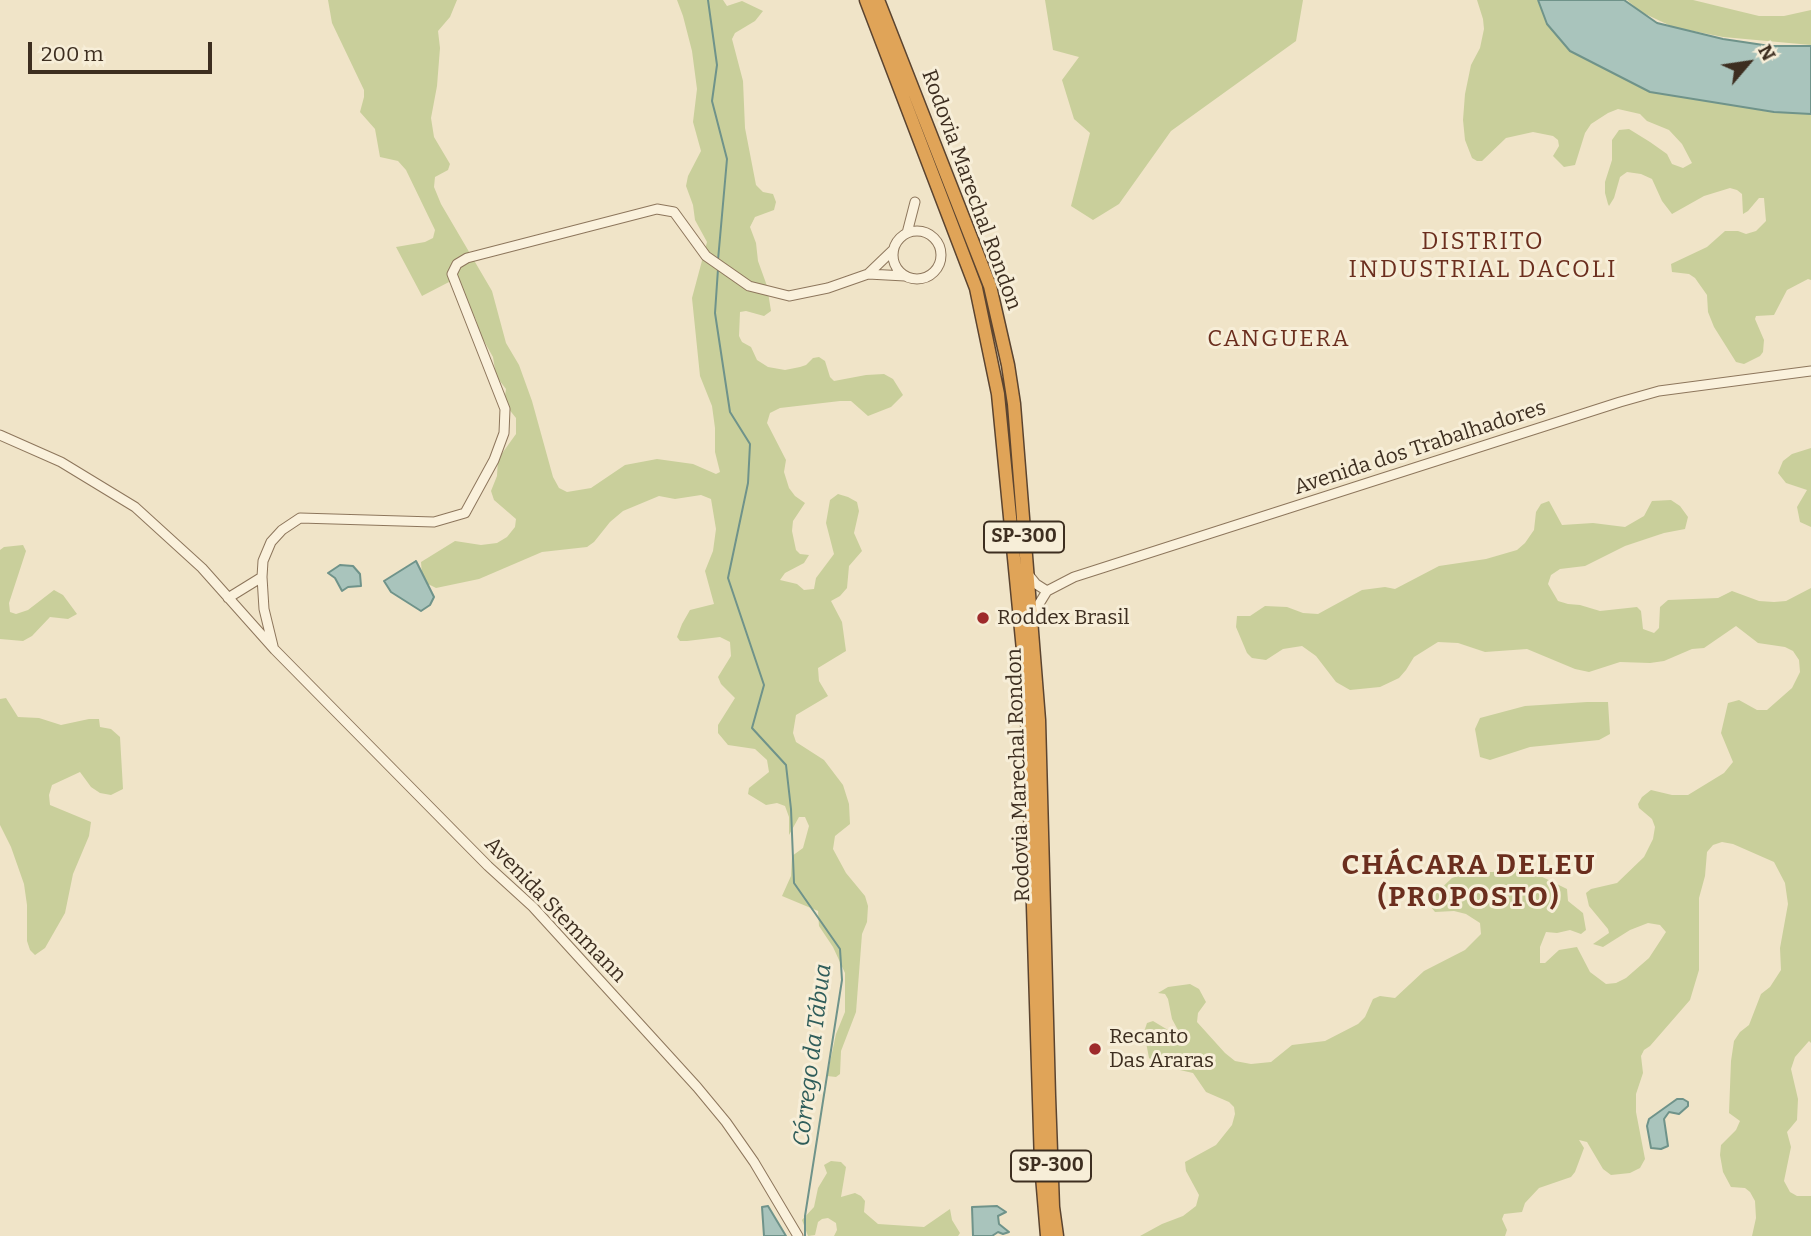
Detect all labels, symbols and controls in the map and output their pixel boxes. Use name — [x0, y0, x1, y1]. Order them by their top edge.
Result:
scale bar — [32, 28, 215, 72]
north arrow — [1713, 28, 1783, 98]
text: 200 m — [41, 41, 104, 67]
text: N — [1753, 41, 1780, 65]
street label: Rodovia Marechal Rondon — [916, 66, 1026, 314]
district label: DISTRITO INDUSTRIAL DACOLI — [1351, 228, 1615, 284]
district label: CANGUERA — [1208, 326, 1350, 354]
street label: Avenida dos Trabalhadores — [1291, 395, 1549, 501]
road number: SP-300 — [984, 522, 1064, 552]
place label: Roddex Brasil — [997, 605, 1130, 631]
marker: Roddex Brasil — [975, 610, 991, 626]
street label: Rodovia Marechal Rondon — [1002, 648, 1036, 902]
street label: Avenida Stemmann — [479, 832, 631, 988]
district label: CHÁCARA DELEU (PROPOSTO) — [1343, 849, 1595, 915]
water label: Córrego da Tábua — [788, 962, 838, 1148]
place label: Recanto Das Araras — [1109, 1024, 1214, 1074]
marker: Recanto Das Araras — [1087, 1041, 1103, 1057]
road number: SP-300 — [1011, 1150, 1091, 1182]

